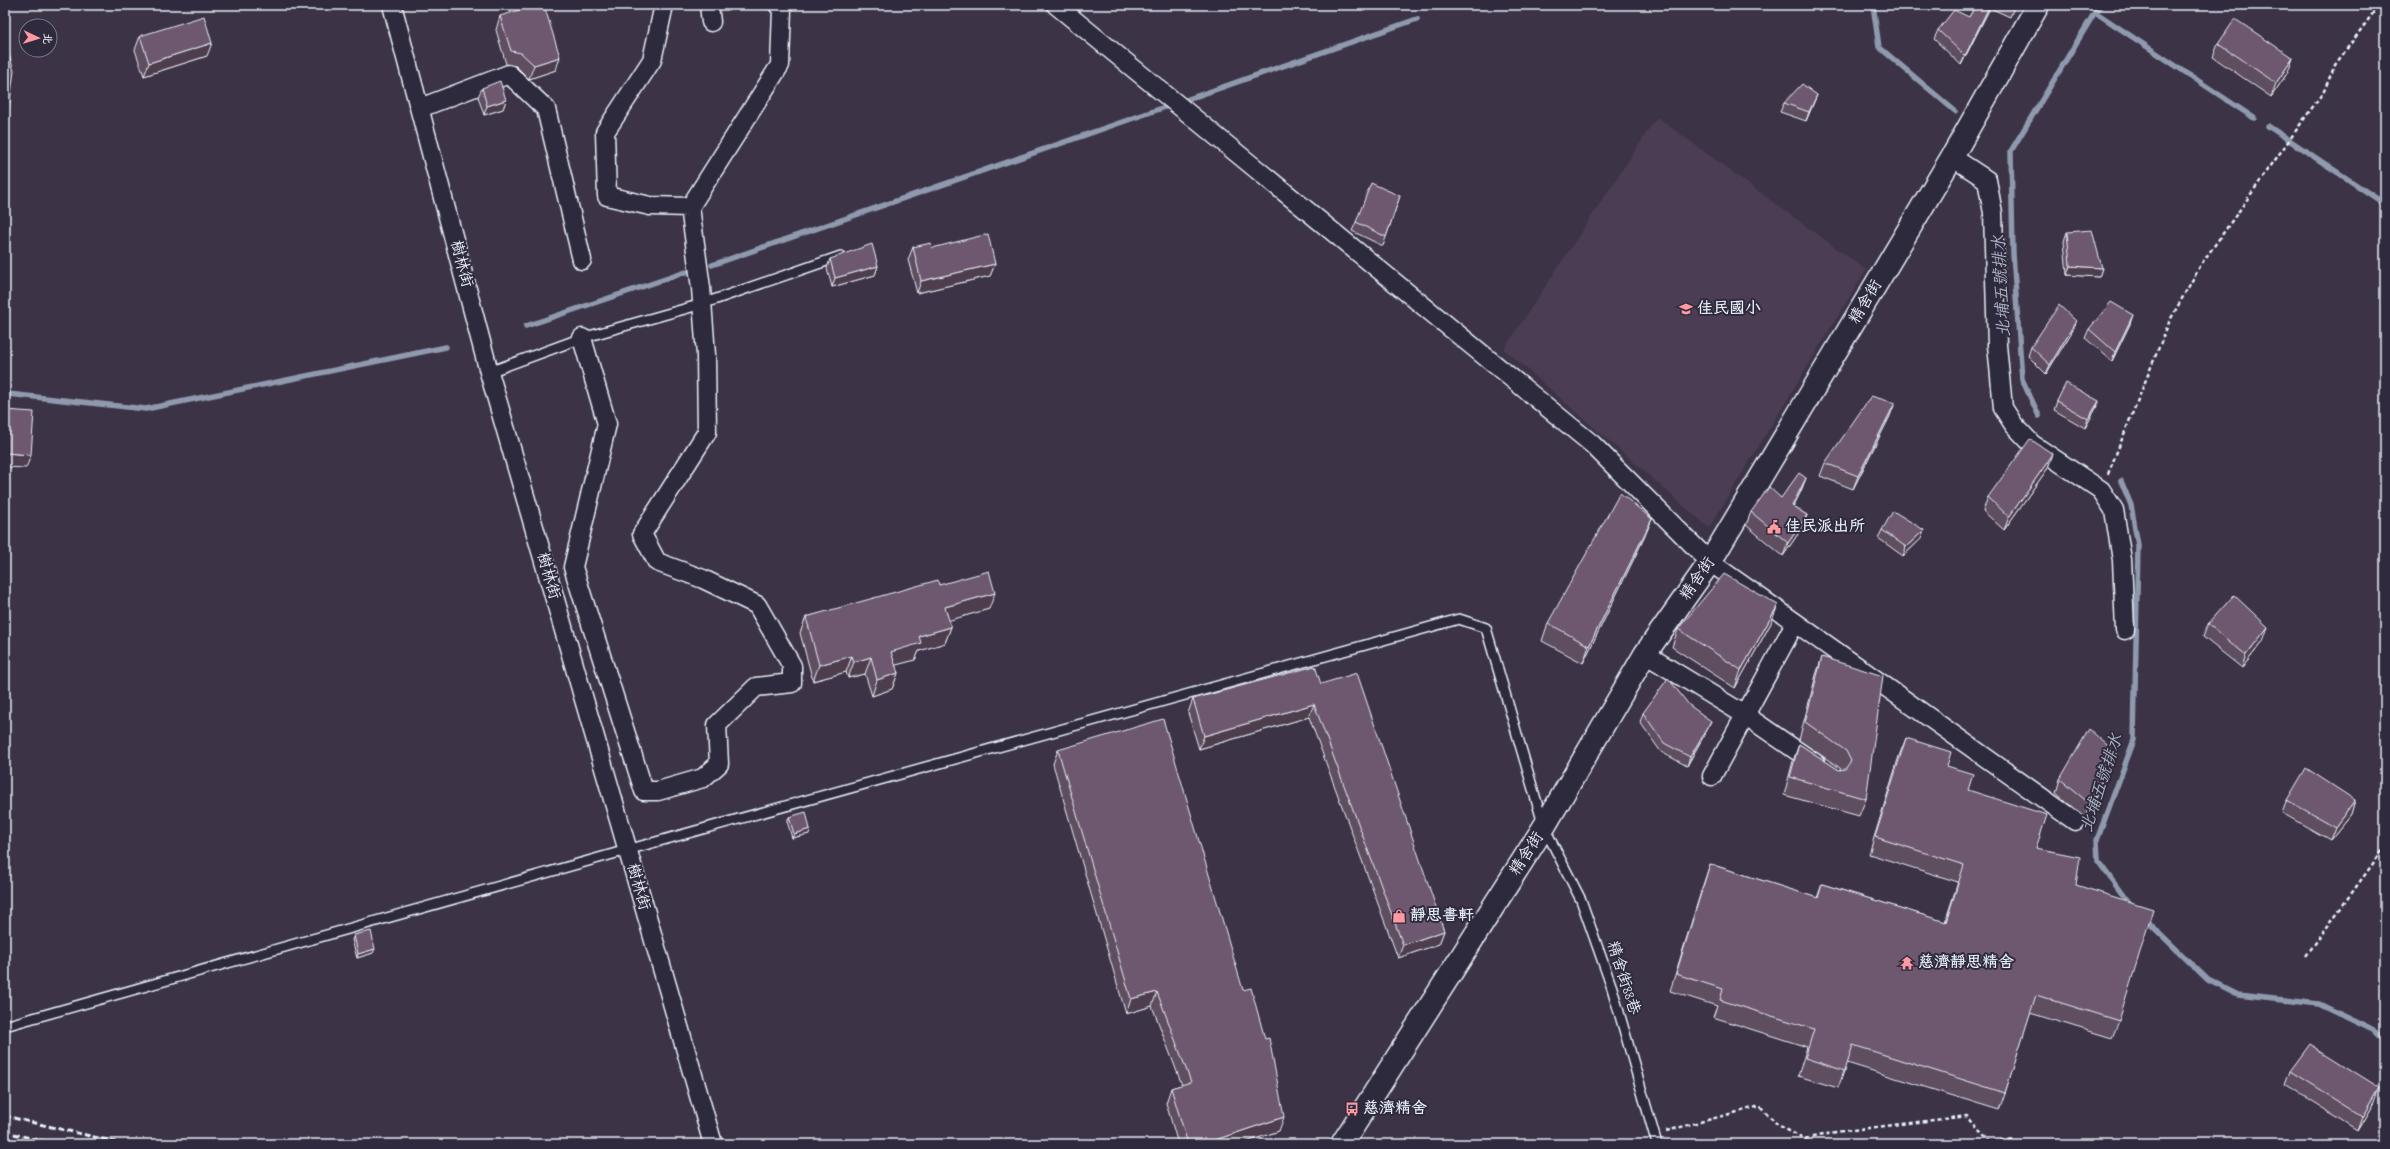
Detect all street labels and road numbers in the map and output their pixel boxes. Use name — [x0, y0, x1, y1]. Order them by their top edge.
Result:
street label: 樹林街 — [443, 238, 479, 290]
street label: 精舍街 — [1843, 275, 1889, 329]
street label: 樹林街 — [530, 550, 566, 602]
street label: 精舍街 — [1674, 552, 1722, 606]
street label: 精舍街 — [1504, 827, 1550, 881]
street label: 樹林街 — [620, 861, 656, 913]
street label: 精舍街88巷 — [1600, 938, 1646, 1018]

